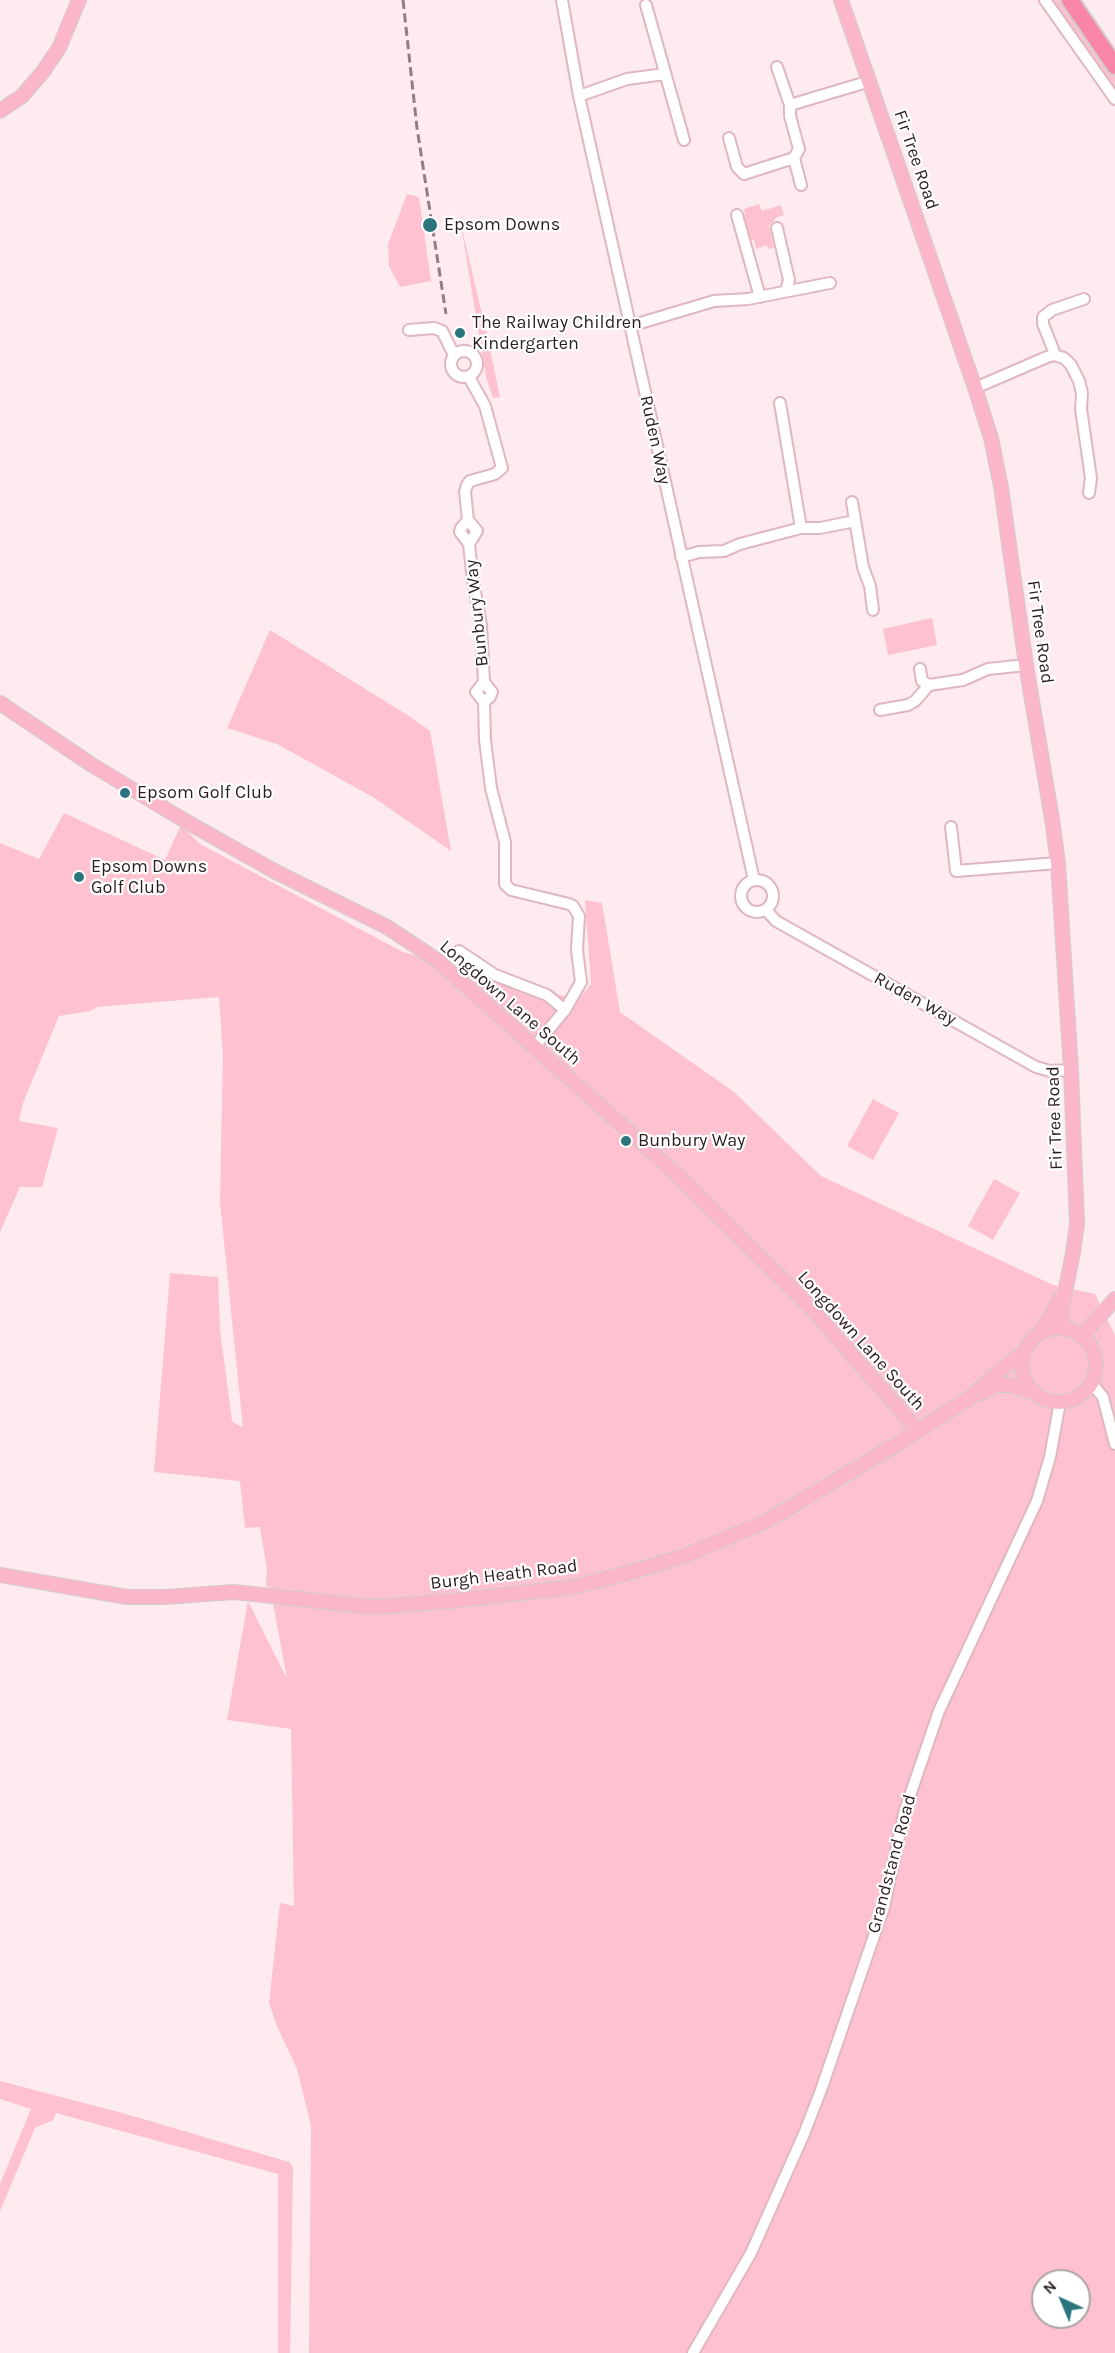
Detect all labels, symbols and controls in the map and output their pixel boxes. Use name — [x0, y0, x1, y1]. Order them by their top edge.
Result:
street label: Fir Tree Road — [889, 107, 943, 213]
place label: Epsom Downs — [444, 214, 560, 236]
marker: Epsom Downs — [421, 216, 439, 234]
place label: The Railway Children Kindergarten — [472, 312, 642, 354]
marker: The Railway Children Kindergarten — [453, 326, 467, 340]
street label: Ruden Way — [635, 393, 675, 487]
street label: Bunbury Way — [461, 558, 493, 668]
street label: Fir Tree Road — [1022, 579, 1058, 685]
place label: Epsom Golf Club — [137, 782, 273, 804]
marker: Epsom Golf Club — [118, 786, 132, 800]
place label: Epsom Downs Golf Club — [91, 856, 207, 898]
marker: Epsom Downs Golf Club — [72, 870, 86, 884]
street label: Longdown Lane South — [435, 936, 585, 1070]
street label: Ruden Way — [870, 968, 960, 1030]
street label: Fir Tree Road — [1042, 1066, 1068, 1170]
place label: Bunbury Way — [638, 1130, 745, 1152]
marker: Bunbury Way — [619, 1134, 633, 1148]
street label: Longdown Lane South — [793, 1267, 929, 1415]
street label: Burgh Heath Road — [429, 1555, 579, 1595]
street label: Grandstand Road — [863, 1792, 921, 1936]
north arrow — [1031, 2269, 1091, 2329]
text: N — [1039, 2276, 1060, 2298]

